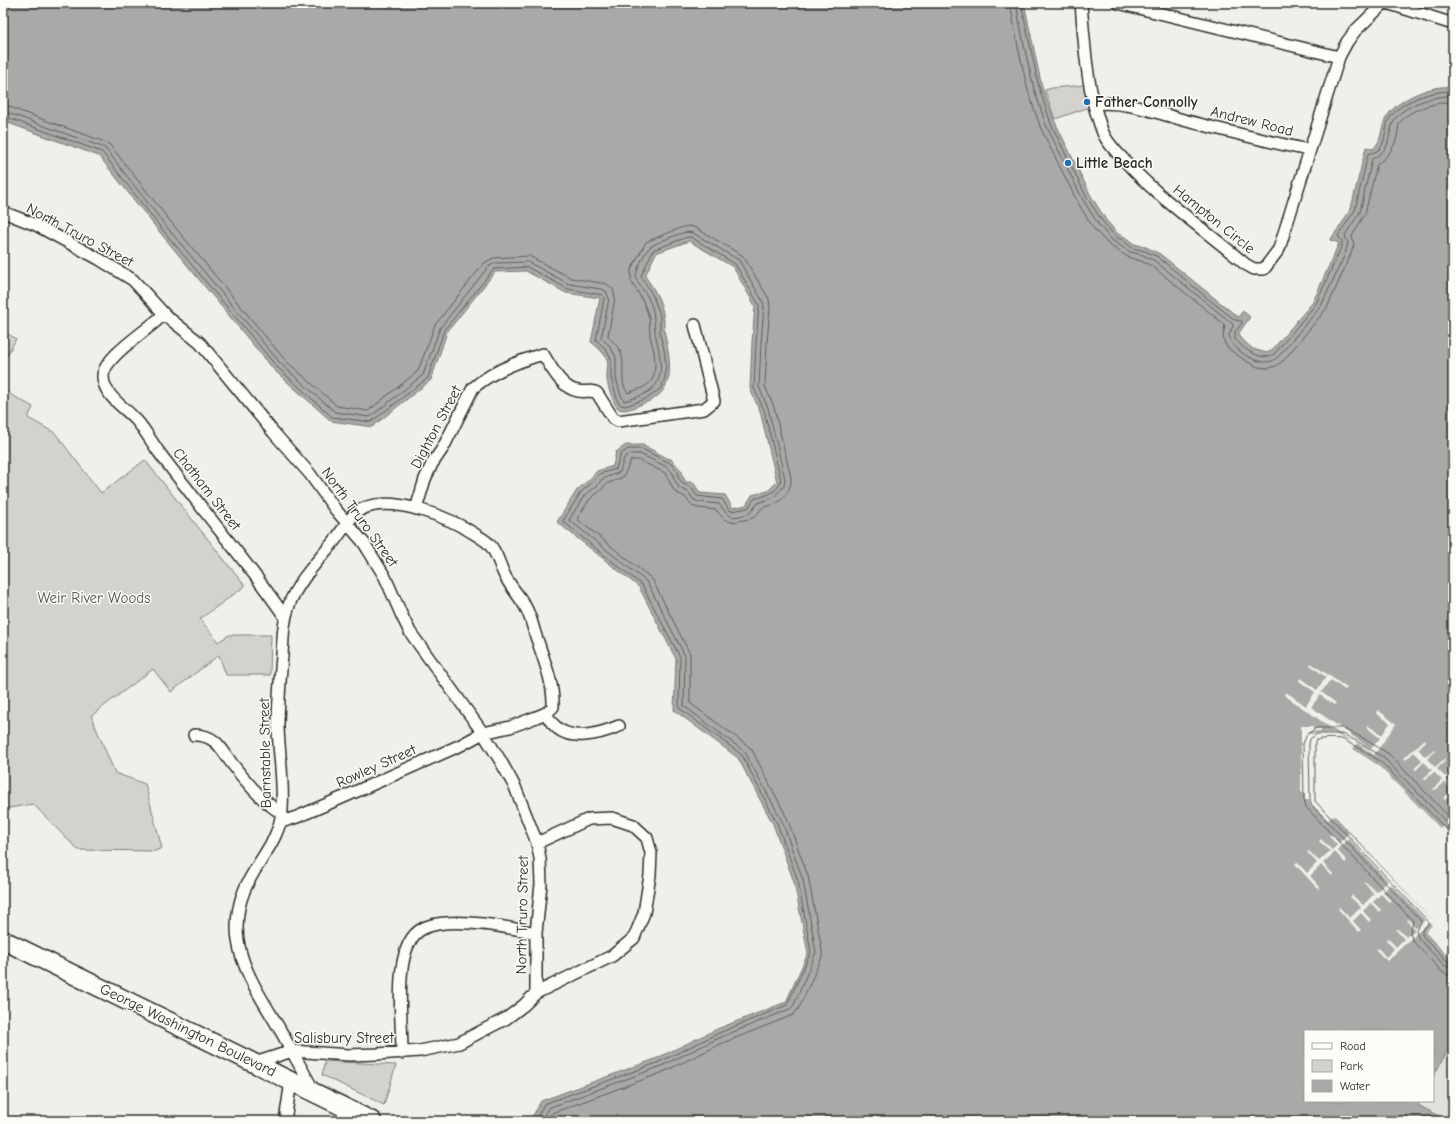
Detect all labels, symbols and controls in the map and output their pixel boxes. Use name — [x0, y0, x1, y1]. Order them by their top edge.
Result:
place label: Father Connolly — [1095, 93, 1198, 111]
marker: Father Connolly — [1082, 97, 1092, 107]
street label: Andrew Road — [1209, 102, 1295, 140]
place label: Little Beach — [1076, 154, 1153, 172]
marker: Little Beach — [1063, 158, 1073, 168]
street label: Hampton Circle — [1169, 181, 1259, 258]
street label: North Truro Street — [23, 199, 137, 271]
street label: Dighton Street — [407, 382, 466, 472]
street label: Chatham Street — [169, 444, 245, 535]
street label: North Truro Street — [318, 464, 403, 571]
park label: Weir River Woods — [37, 589, 151, 607]
street label: Barnstable Street — [255, 697, 275, 808]
street label: Rowley Street — [333, 740, 419, 792]
street label: North Truro Street — [512, 855, 532, 975]
street label: George Washington Boulevard — [97, 979, 279, 1081]
street label: Salisbury Street — [294, 1029, 395, 1047]
legend — [1304, 1030, 1434, 1102]
text: Road — [1340, 1039, 1366, 1053]
text: Park — [1340, 1059, 1363, 1073]
text: Water — [1340, 1079, 1370, 1093]

